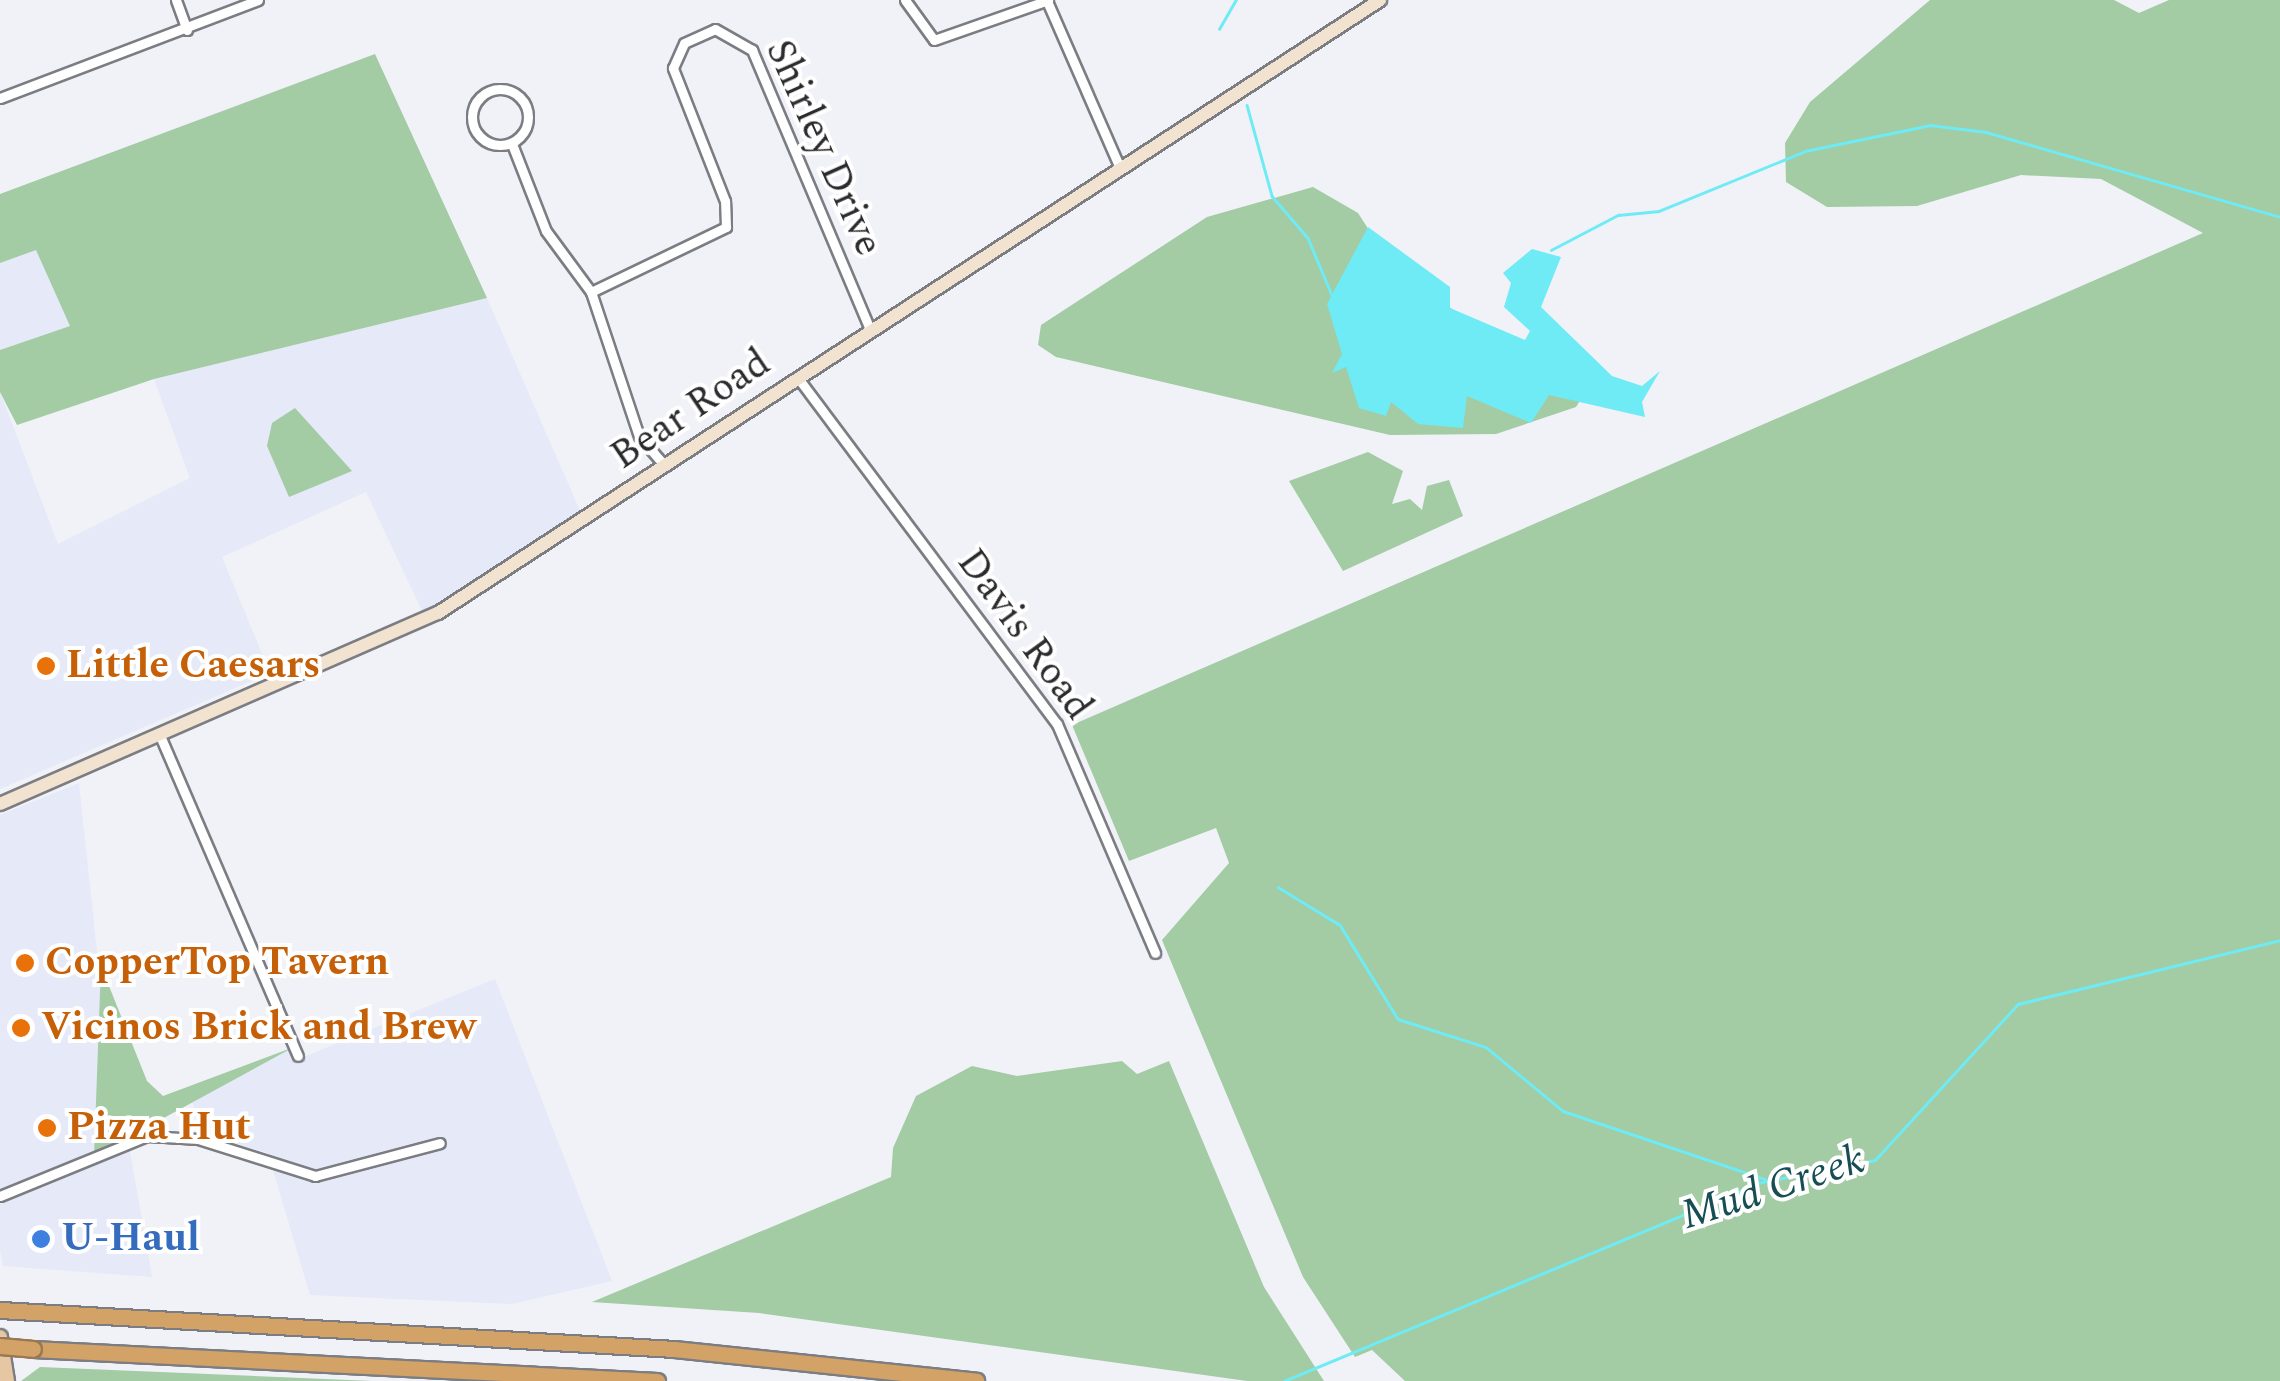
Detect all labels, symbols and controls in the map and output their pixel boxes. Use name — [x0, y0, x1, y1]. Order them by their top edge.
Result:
street label: Shirley Drive — [754, 33, 892, 263]
street label: Bear Road — [602, 339, 780, 481]
street label: Davis Road — [946, 540, 1102, 730]
place label: Little Caesars — [66, 642, 320, 690]
marker: Little Caesars — [35, 655, 57, 677]
place label: CopperTop Tavern — [45, 939, 389, 987]
marker: CopperTop Tavern — [14, 952, 36, 974]
place label: Vicinos Brick and Brew — [41, 1004, 476, 1052]
marker: Vicinos Brick and Brew — [10, 1017, 32, 1039]
place label: Pizza Hut — [67, 1104, 251, 1152]
marker: Pizza Hut — [36, 1117, 58, 1139]
water label: Mud Creek — [1675, 1135, 1871, 1241]
place label: U-Haul — [61, 1215, 200, 1263]
marker: U-Haul — [30, 1228, 52, 1250]

